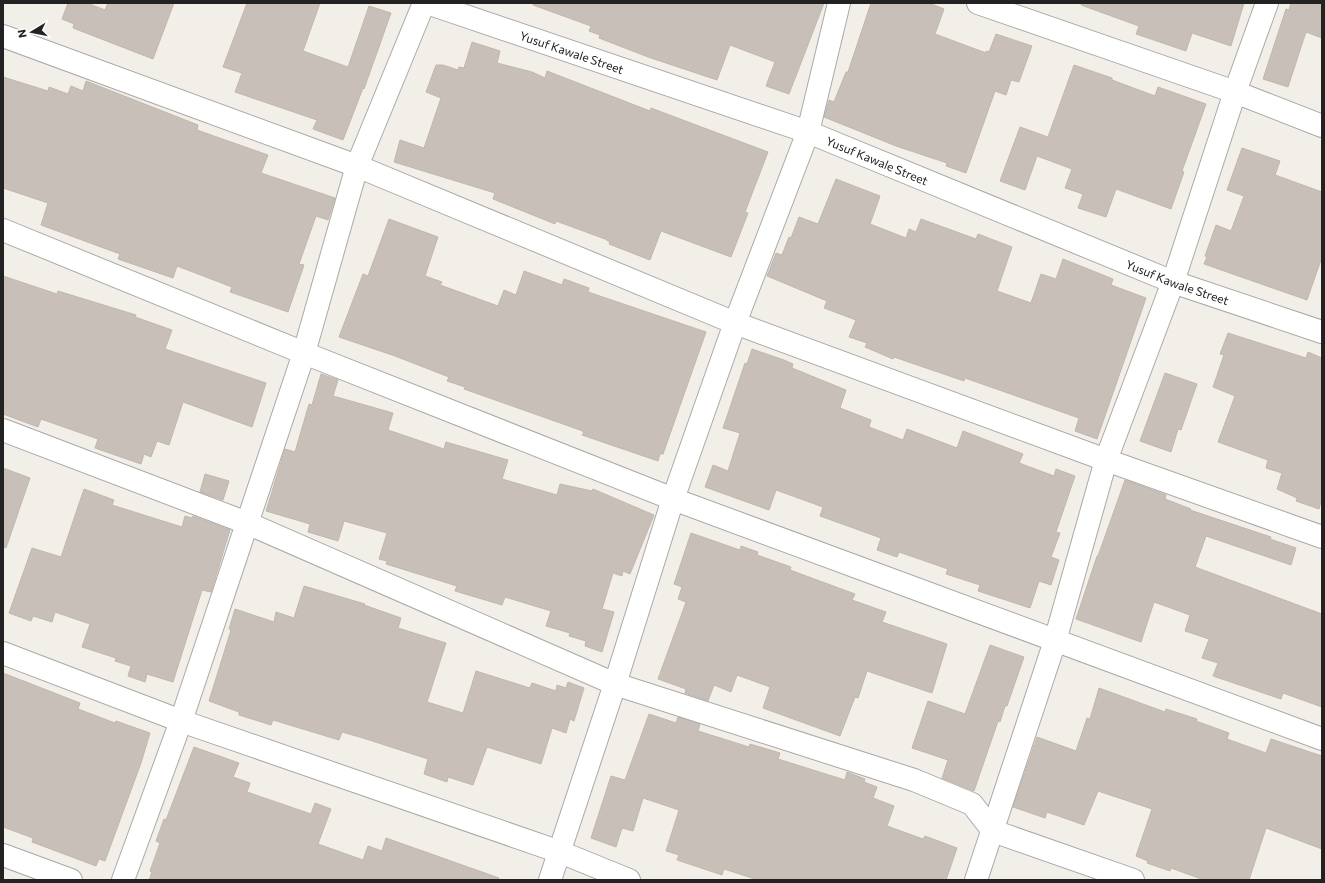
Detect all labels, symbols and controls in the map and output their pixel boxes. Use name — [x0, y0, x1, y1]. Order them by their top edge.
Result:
north arrow — [12, 12, 52, 52]
street label: Yusuf Kawale Street — [518, 28, 626, 76]
text: N — [15, 29, 29, 39]
street label: Yusuf Kawale Street — [824, 133, 930, 188]
street label: Yusuf Kawale Street — [1124, 256, 1231, 307]

